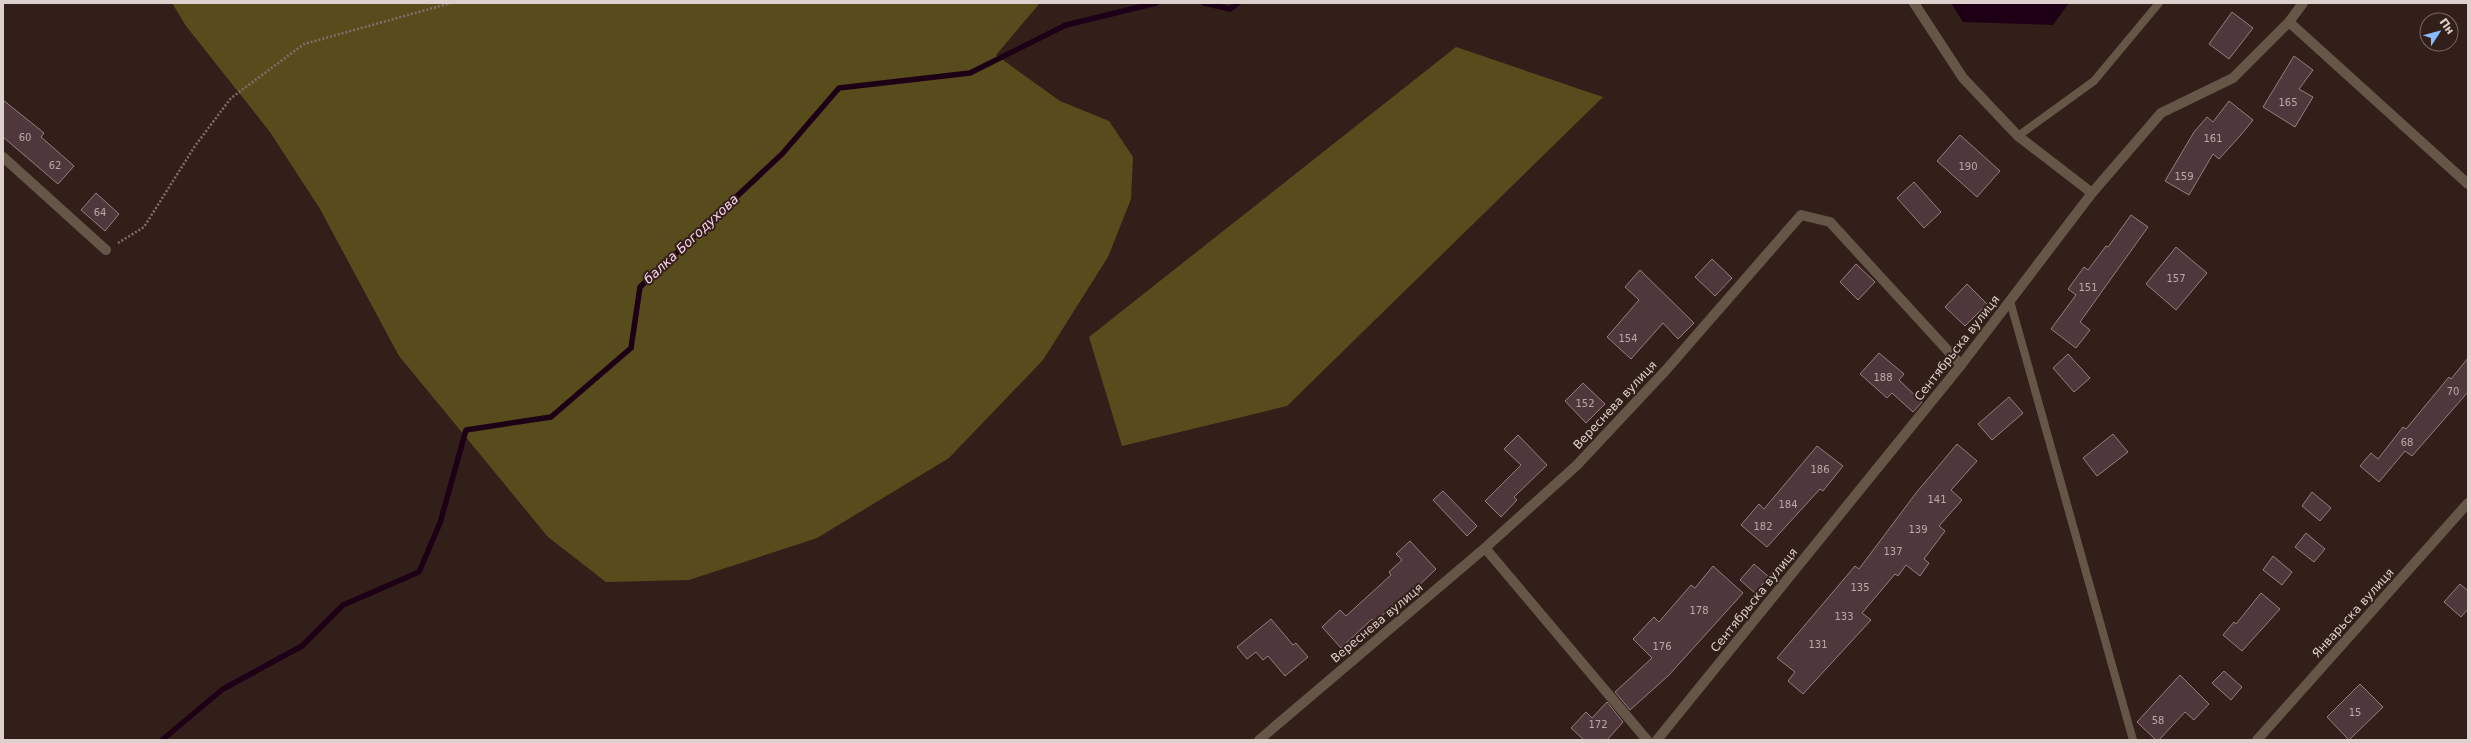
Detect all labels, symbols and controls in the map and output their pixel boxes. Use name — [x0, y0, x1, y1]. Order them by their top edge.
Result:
north arrow — [2419, 12, 2459, 52]
text: Пн — [2436, 16, 2457, 37]
house number: 165 — [2278, 97, 2298, 108]
house number: 60 — [19, 132, 31, 143]
house number: 161 — [2203, 133, 2223, 144]
house number: 62 — [49, 160, 61, 171]
house number: 190 — [1958, 161, 1978, 172]
house number: 159 — [2174, 171, 2194, 182]
water label: балка Богодухова — [641, 191, 741, 287]
house number: 64 — [94, 207, 106, 218]
house number: 157 — [2166, 273, 2186, 284]
house number: 151 — [2078, 282, 2098, 293]
street label: Сентябрьска вулиця — [1911, 292, 2003, 404]
house number: 154 — [1618, 333, 1638, 344]
street label: Вереснева вулиця — [1570, 358, 1660, 452]
house number: 188 — [1873, 372, 1893, 383]
house number: 70 — [2447, 386, 2459, 397]
house number: 152 — [1575, 398, 1595, 409]
house number: 68 — [2401, 437, 2413, 448]
house number: 186 — [1810, 464, 1830, 475]
house number: 141 — [1927, 494, 1947, 505]
house number: 184 — [1778, 499, 1798, 510]
house number: 182 — [1753, 521, 1773, 532]
house number: 139 — [1908, 524, 1928, 535]
street label: Сентябрьска вулиця — [1708, 545, 1800, 655]
house number: 137 — [1883, 546, 1903, 557]
street label: Январьска вулиця — [2309, 565, 2397, 661]
street label: Вереснева вулиця — [1328, 580, 1426, 666]
house number: 135 — [1850, 582, 1870, 593]
house number: 178 — [1689, 605, 1709, 616]
house number: 133 — [1834, 611, 1854, 622]
house number: 131 — [1808, 639, 1828, 650]
house number: 176 — [1652, 641, 1672, 652]
house number: 15 — [2349, 707, 2361, 718]
house number: 58 — [2152, 715, 2164, 726]
house number: 172 — [1588, 719, 1608, 730]

